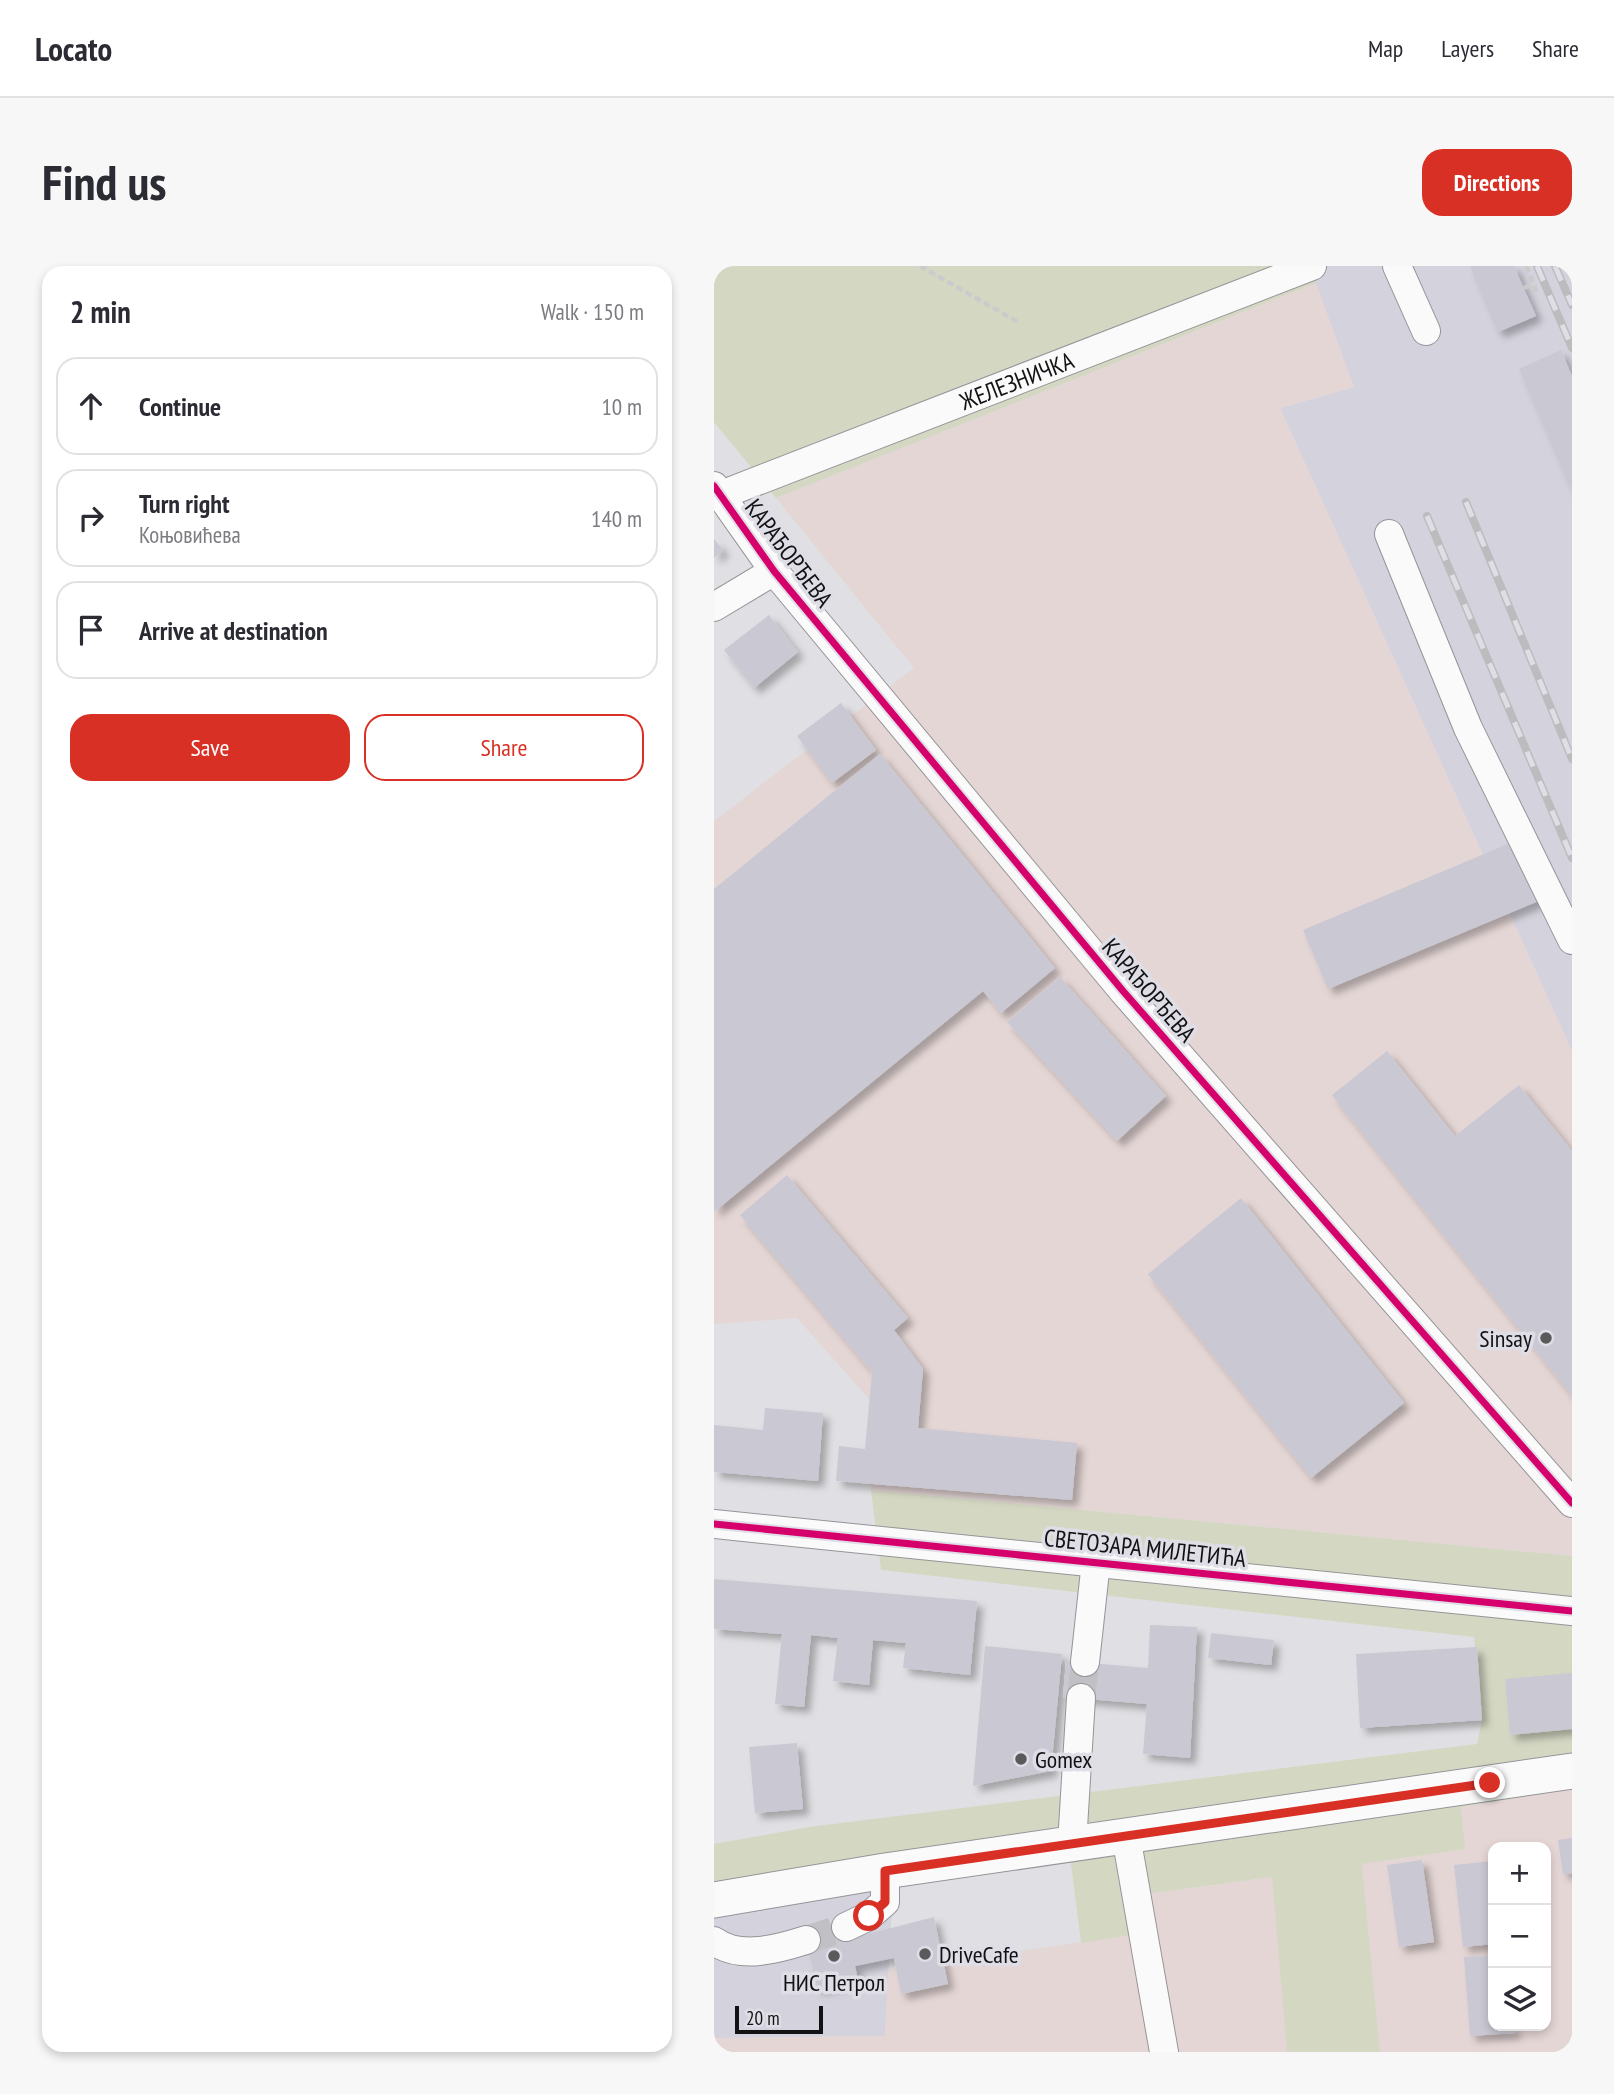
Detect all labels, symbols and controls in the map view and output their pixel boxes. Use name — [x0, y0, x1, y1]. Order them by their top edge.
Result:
text: Locato — [35, 27, 112, 70]
text: Map — [1368, 33, 1403, 64]
text: Layers — [1441, 33, 1494, 64]
text: Share — [1532, 33, 1579, 64]
button: Directions — [1422, 149, 1572, 216]
text: Find us — [42, 150, 166, 214]
text: 2 min — [70, 292, 131, 331]
text: Walk · 150 m — [541, 297, 644, 326]
street label: ЖЕЛЕЗНИЧКА — [954, 344, 1079, 417]
icon: ahead — [72, 387, 110, 425]
text: Continue — [139, 390, 221, 423]
text: 10 m — [601, 392, 642, 421]
text: Turn right — [139, 487, 230, 520]
street label: КАРАЂОРЂЕВА — [738, 493, 840, 614]
icon: right — [72, 499, 110, 537]
text: 140 m — [591, 504, 642, 533]
text: Коњовићева — [139, 520, 241, 549]
icon: arrive — [72, 611, 110, 649]
text: Arrive at destination — [139, 614, 328, 647]
button: Save — [70, 714, 350, 781]
button: Share — [364, 714, 644, 781]
street label: КАРАЂОРЂЕВА — [1095, 932, 1203, 1049]
place label: Sinsay — [1479, 1323, 1532, 1354]
marker: Sinsay — [1538, 1330, 1554, 1346]
street label: СВЕТОЗАРА МИЛЕТИЋА — [1042, 1522, 1248, 1574]
place label: Gomex — [1035, 1744, 1092, 1775]
marker: Gomex — [1013, 1751, 1029, 1767]
route end — [1474, 1767, 1505, 1798]
map controls — [1488, 1842, 1551, 2031]
button: + — [1488, 1842, 1551, 1905]
route start — [853, 1900, 884, 1931]
button: − — [1488, 1905, 1551, 1968]
place label: DriveCafe — [939, 1939, 1019, 1970]
marker: DriveCafe — [917, 1946, 933, 1962]
marker: НИС Петрол — [826, 1948, 842, 1964]
place label: НИС Петрол — [783, 1967, 885, 1998]
button: layers — [1488, 1968, 1551, 2031]
scale bar — [735, 2003, 822, 2035]
text: 20 m — [746, 2006, 780, 2030]

